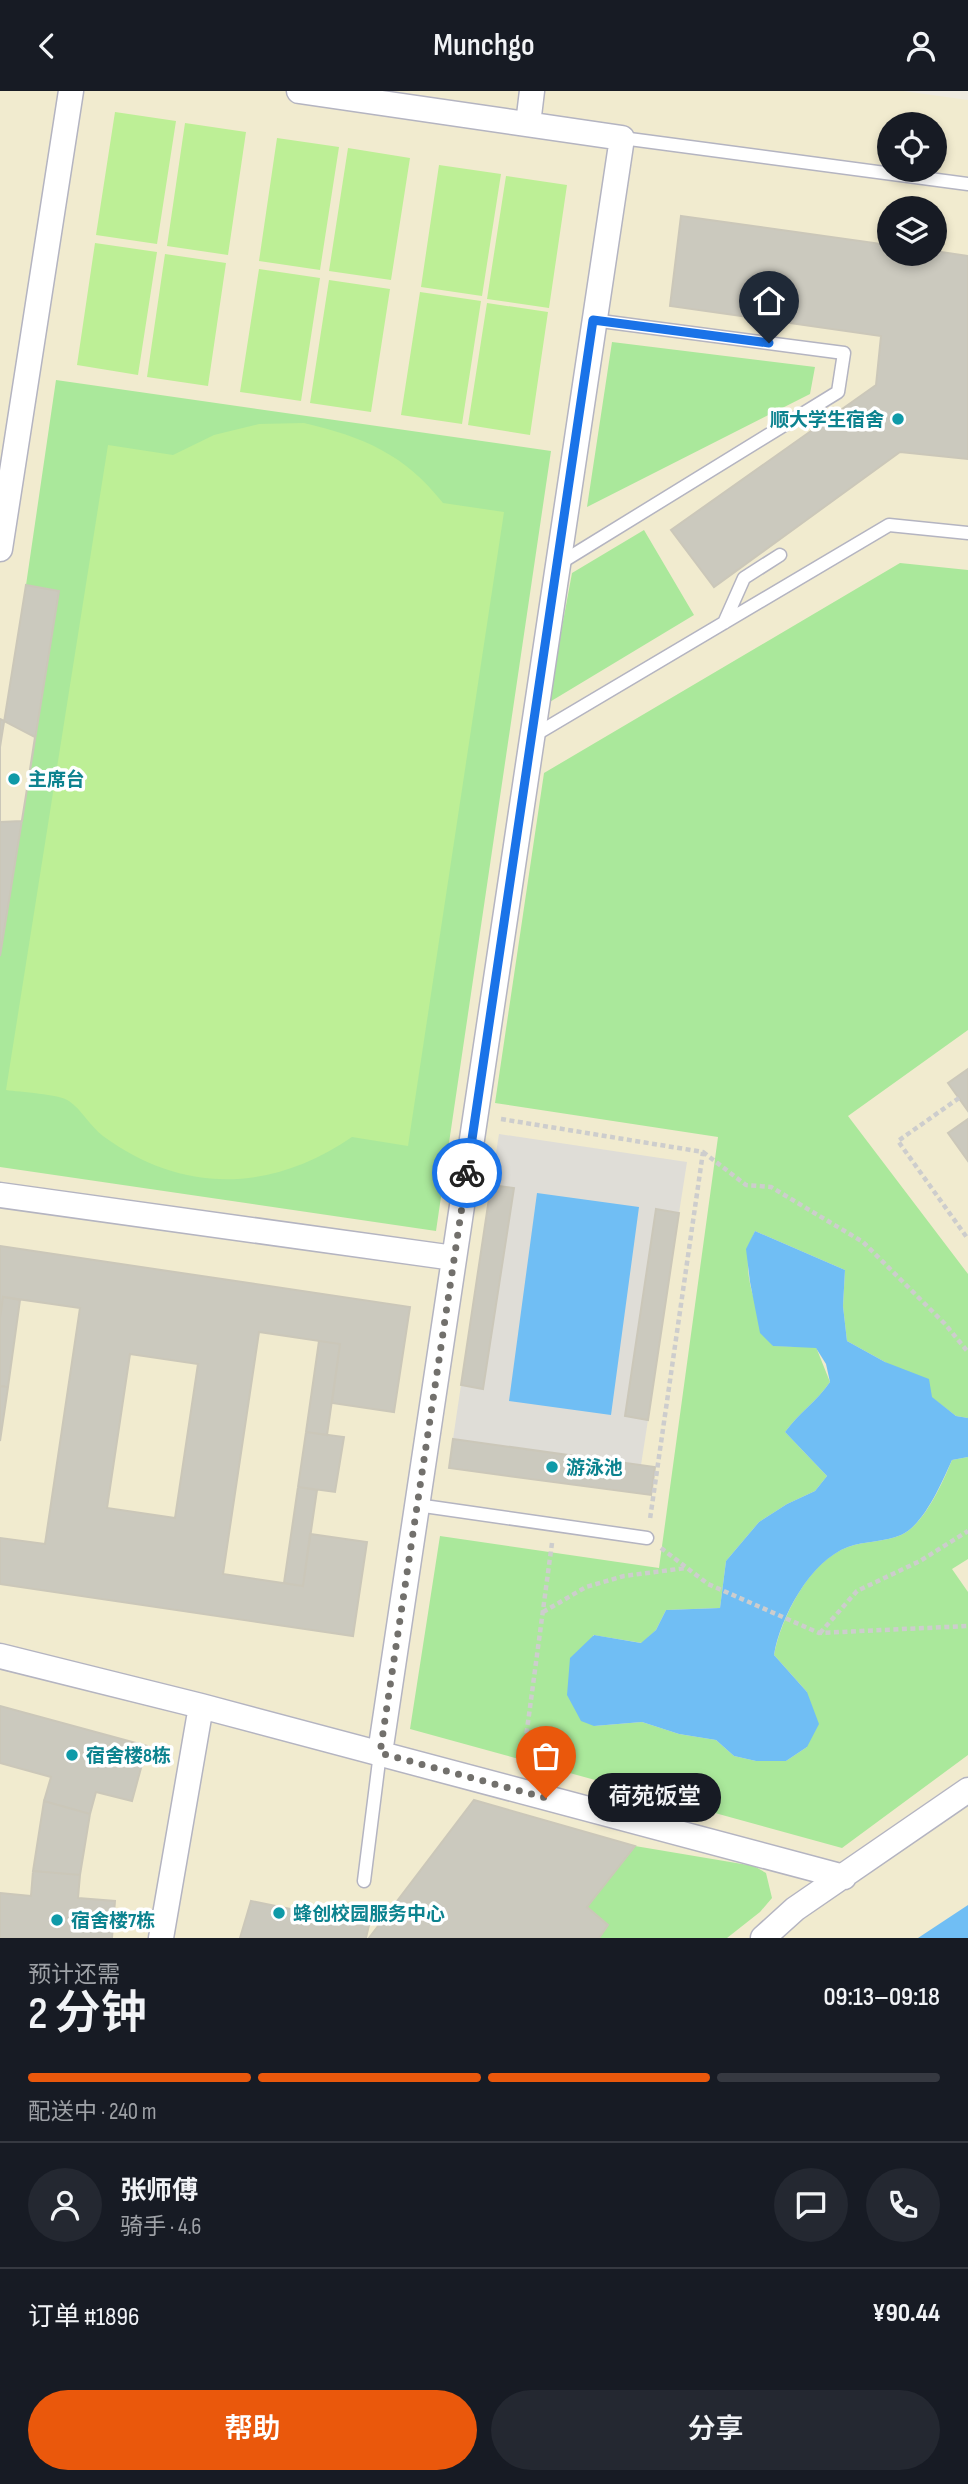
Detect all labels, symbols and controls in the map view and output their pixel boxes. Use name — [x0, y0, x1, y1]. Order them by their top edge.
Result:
text: Munchgo — [433, 26, 535, 65]
icon: back — [28, 27, 66, 65]
icon: person — [902, 27, 940, 65]
map controls — [877, 112, 947, 266]
button: locate — [877, 112, 947, 182]
button: layers — [877, 196, 947, 266]
pin — [739, 271, 799, 343]
icon: home — [750, 282, 788, 320]
place label: 顺大学生宿舍 — [770, 409, 884, 432]
marker: 顺大学生宿舍 — [890, 411, 906, 427]
place label: 主席台 — [28, 769, 85, 792]
marker: 主席台 — [6, 771, 22, 787]
courier — [432, 1138, 502, 1208]
icon: bike — [448, 1154, 486, 1192]
place label: 游泳池 — [566, 1457, 623, 1480]
marker: 游泳池 — [544, 1459, 560, 1475]
pin — [516, 1726, 576, 1798]
icon: bag — [527, 1737, 565, 1775]
place label: 宿舍楼8栋 — [86, 1745, 171, 1768]
marker: 宿舍楼8栋 — [64, 1747, 80, 1763]
callout: 荷苑饭堂 — [588, 1773, 721, 1823]
text: 荷苑饭堂 — [609, 1783, 701, 1811]
place label: 蜂创校园服务中心 — [293, 1903, 445, 1926]
marker: 蜂创校园服务中心 — [271, 1905, 287, 1921]
place label: 宿舍楼7栋 — [71, 1910, 155, 1933]
marker: 宿舍楼7栋 — [49, 1912, 65, 1928]
text: 预计还需 — [28, 1961, 120, 1989]
text: 09:13–09:18 — [824, 1982, 940, 2013]
text: 2 分钟 — [28, 1987, 147, 2042]
text: 配送中 · 240 m — [28, 2098, 157, 2126]
button: person — [28, 2168, 102, 2242]
button: chat — [774, 2168, 848, 2242]
button: phone — [866, 2168, 940, 2242]
text: 张师傅 — [120, 2176, 198, 2207]
text: 骑手 · 4.6 — [120, 2213, 201, 2241]
text: ¥90.44 — [872, 2298, 940, 2329]
text: 订单 #1896 — [28, 2302, 139, 2333]
button: 帮助 — [28, 2390, 477, 2470]
button: 分享 — [491, 2390, 940, 2470]

